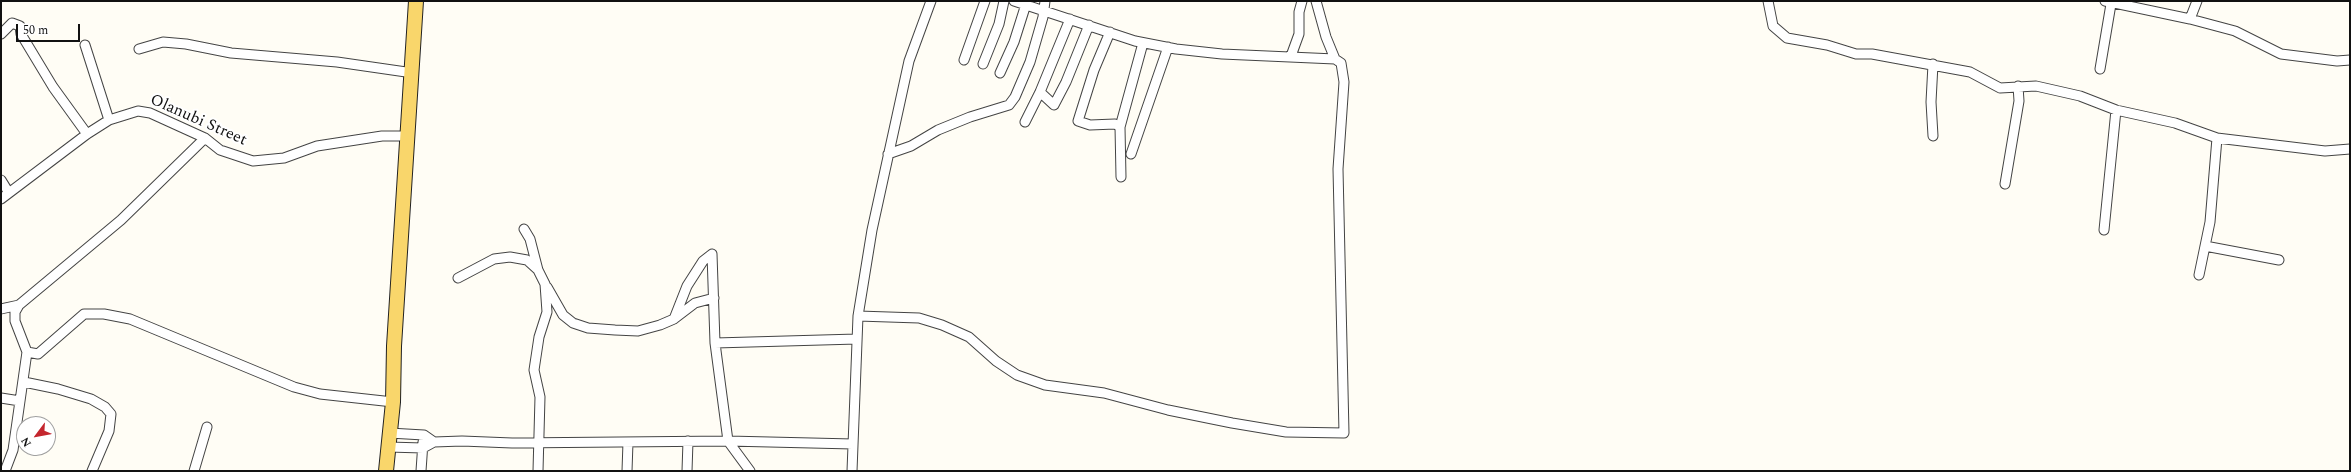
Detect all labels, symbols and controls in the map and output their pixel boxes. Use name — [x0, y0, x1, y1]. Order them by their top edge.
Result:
scale bar — [18, 16, 82, 42]
text: 50 m — [23, 21, 48, 40]
street label: Olanubi Street — [147, 91, 249, 151]
north arrow — [16, 416, 56, 456]
text: N — [17, 434, 36, 450]

